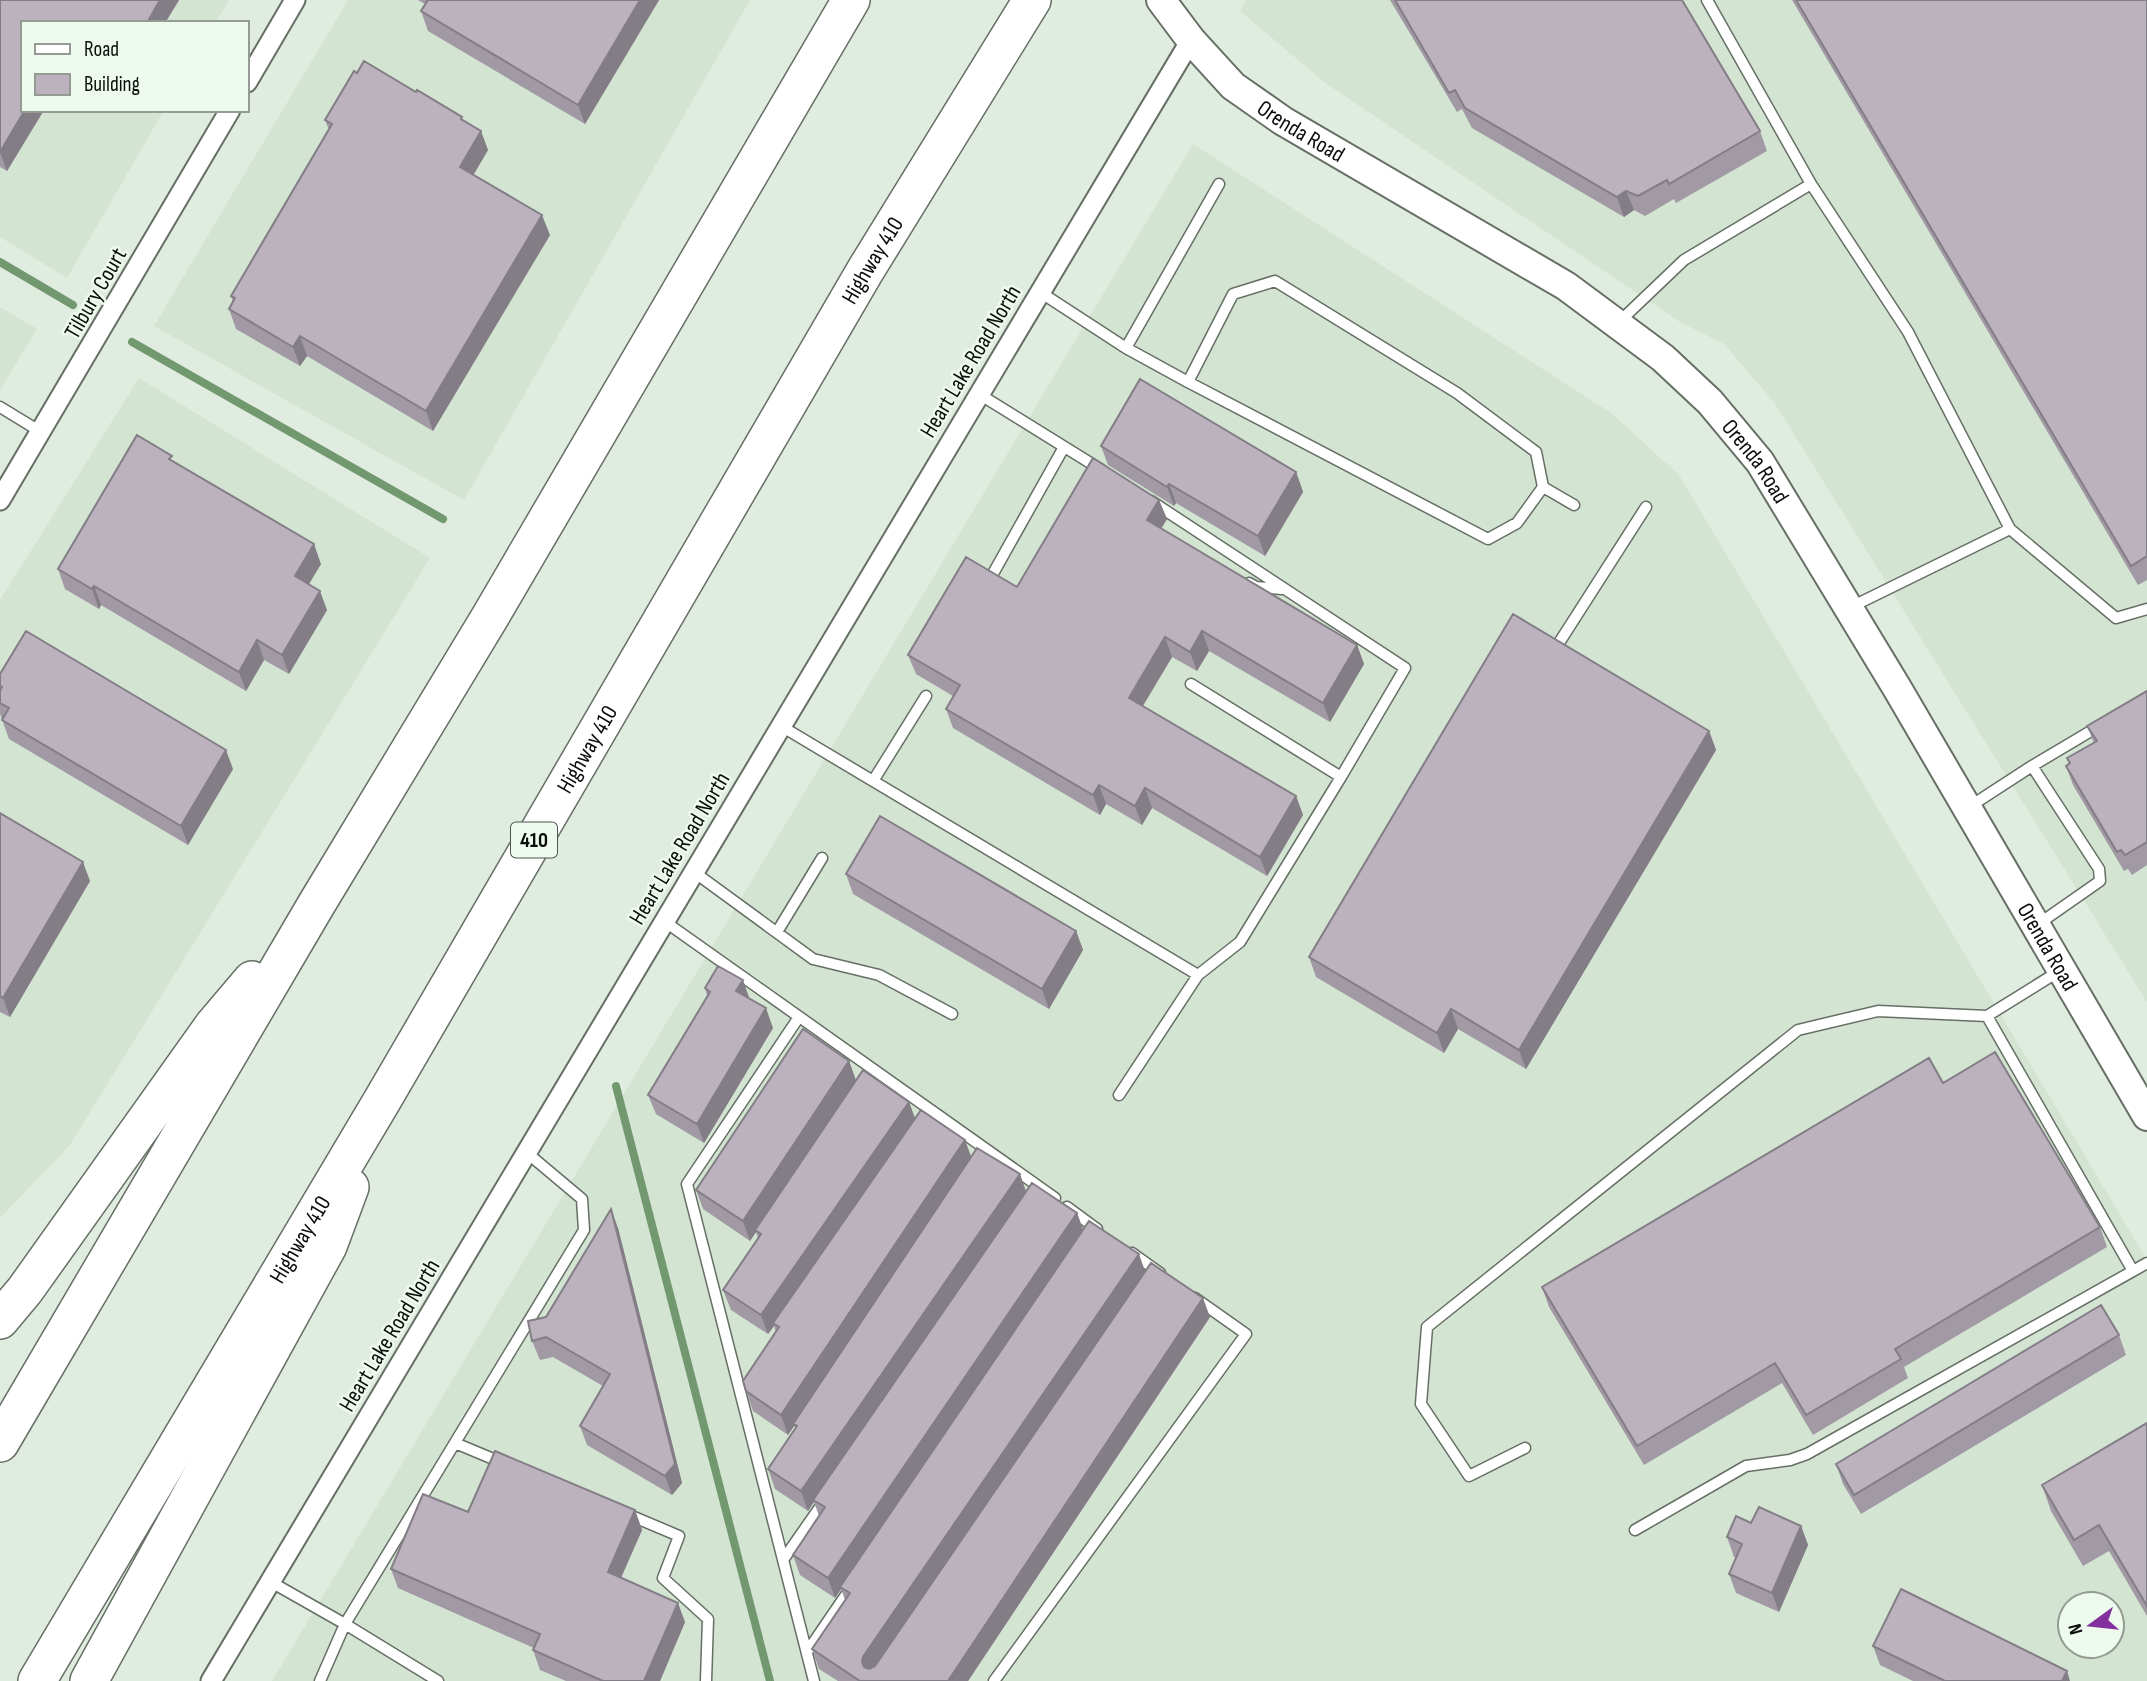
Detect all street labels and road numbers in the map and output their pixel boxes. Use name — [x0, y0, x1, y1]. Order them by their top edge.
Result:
street label: Orenda Road — [1252, 94, 1349, 169]
street label: Highway 410 — [836, 212, 910, 309]
street label: Tilbury Court — [59, 243, 133, 344]
street label: Heart Lake Road North — [914, 280, 1027, 443]
street label: Orenda Road — [1715, 414, 1795, 509]
street label: Highway 410 — [551, 701, 624, 798]
street label: Heart Lake Road North — [623, 767, 736, 930]
road number: 410 — [511, 822, 557, 858]
street label: Orenda Road — [2011, 898, 2084, 996]
street label: Highway 410 — [264, 1191, 337, 1288]
street label: Heart Lake Road North — [333, 1254, 446, 1417]

